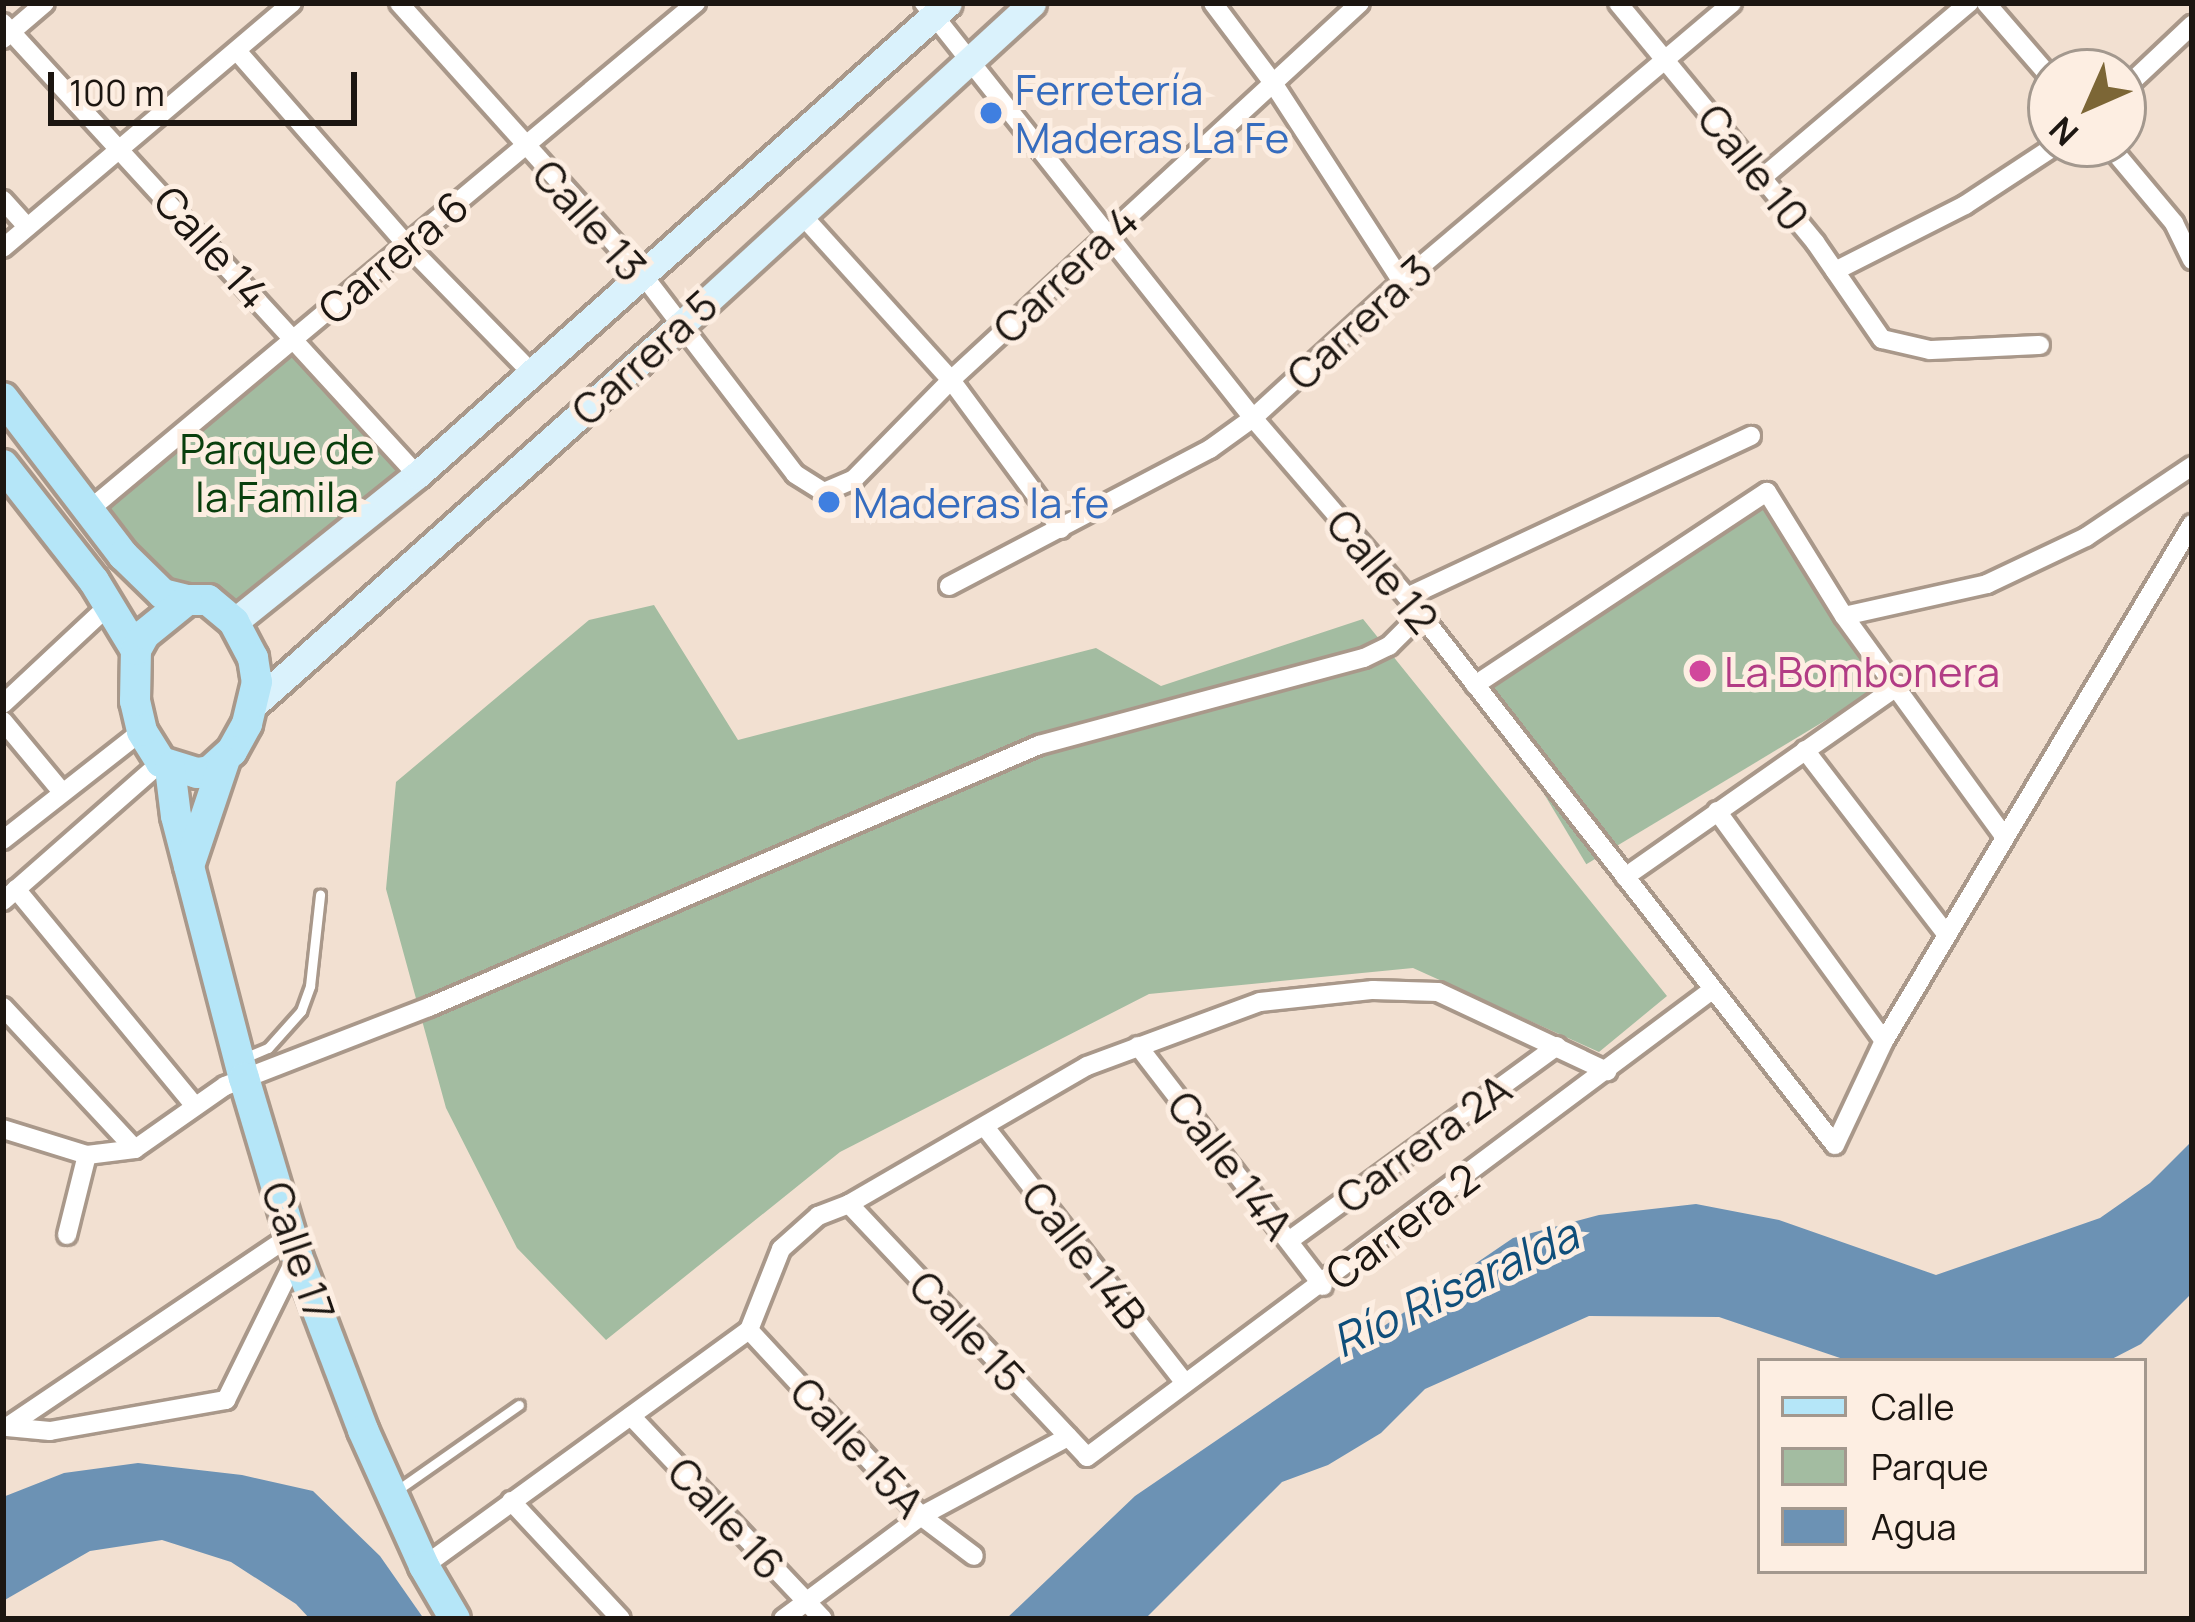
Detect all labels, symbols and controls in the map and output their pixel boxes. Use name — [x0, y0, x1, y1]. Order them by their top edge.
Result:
scale bar — [54, 48, 363, 122]
north arrow — [2027, 48, 2147, 168]
place label: Ferretería Maderas La Fe — [1015, 64, 1289, 162]
text: 100 m — [69, 68, 165, 117]
street label: Calle 10 — [1688, 94, 1820, 240]
marker: Ferretería Maderas La Fe — [978, 100, 1004, 126]
text: N — [2039, 107, 2088, 156]
street label: Calle 13 — [523, 149, 657, 291]
street label: Calle 14 — [144, 175, 280, 319]
street label: Carrera 6 — [308, 180, 478, 334]
street label: Carrera 4 — [983, 195, 1147, 353]
street label: Carrera 3 — [1276, 244, 1442, 400]
street label: Carrera 5 — [561, 279, 727, 435]
park label: Parque de la Famila — [179, 423, 375, 522]
place label: Maderas la fe — [853, 477, 1109, 527]
marker: Maderas la fe — [816, 489, 842, 515]
street label: Calle 12 — [1317, 499, 1449, 643]
place label: La Bombonera — [1724, 646, 2000, 696]
marker: La Bombonera — [1687, 658, 1713, 684]
street label: Carrera 2A — [1326, 1063, 1520, 1223]
street label: Calle 14A — [1158, 1081, 1304, 1249]
street label: Carrera 2 — [1316, 1152, 1488, 1300]
street label: Calle 14B — [1012, 1171, 1158, 1339]
street label: Calle 17 — [252, 1175, 346, 1327]
water label: Río Risaralda — [1324, 1208, 1586, 1368]
street label: Calle 15 — [900, 1260, 1036, 1402]
legend — [1757, 1358, 2147, 1574]
street label: Calle 15A — [781, 1366, 935, 1528]
text: Calle — [1871, 1382, 1955, 1431]
text: Parque — [1871, 1442, 1989, 1491]
street label: Calle 16 — [658, 1447, 796, 1589]
text: Agua — [1871, 1502, 1957, 1551]

